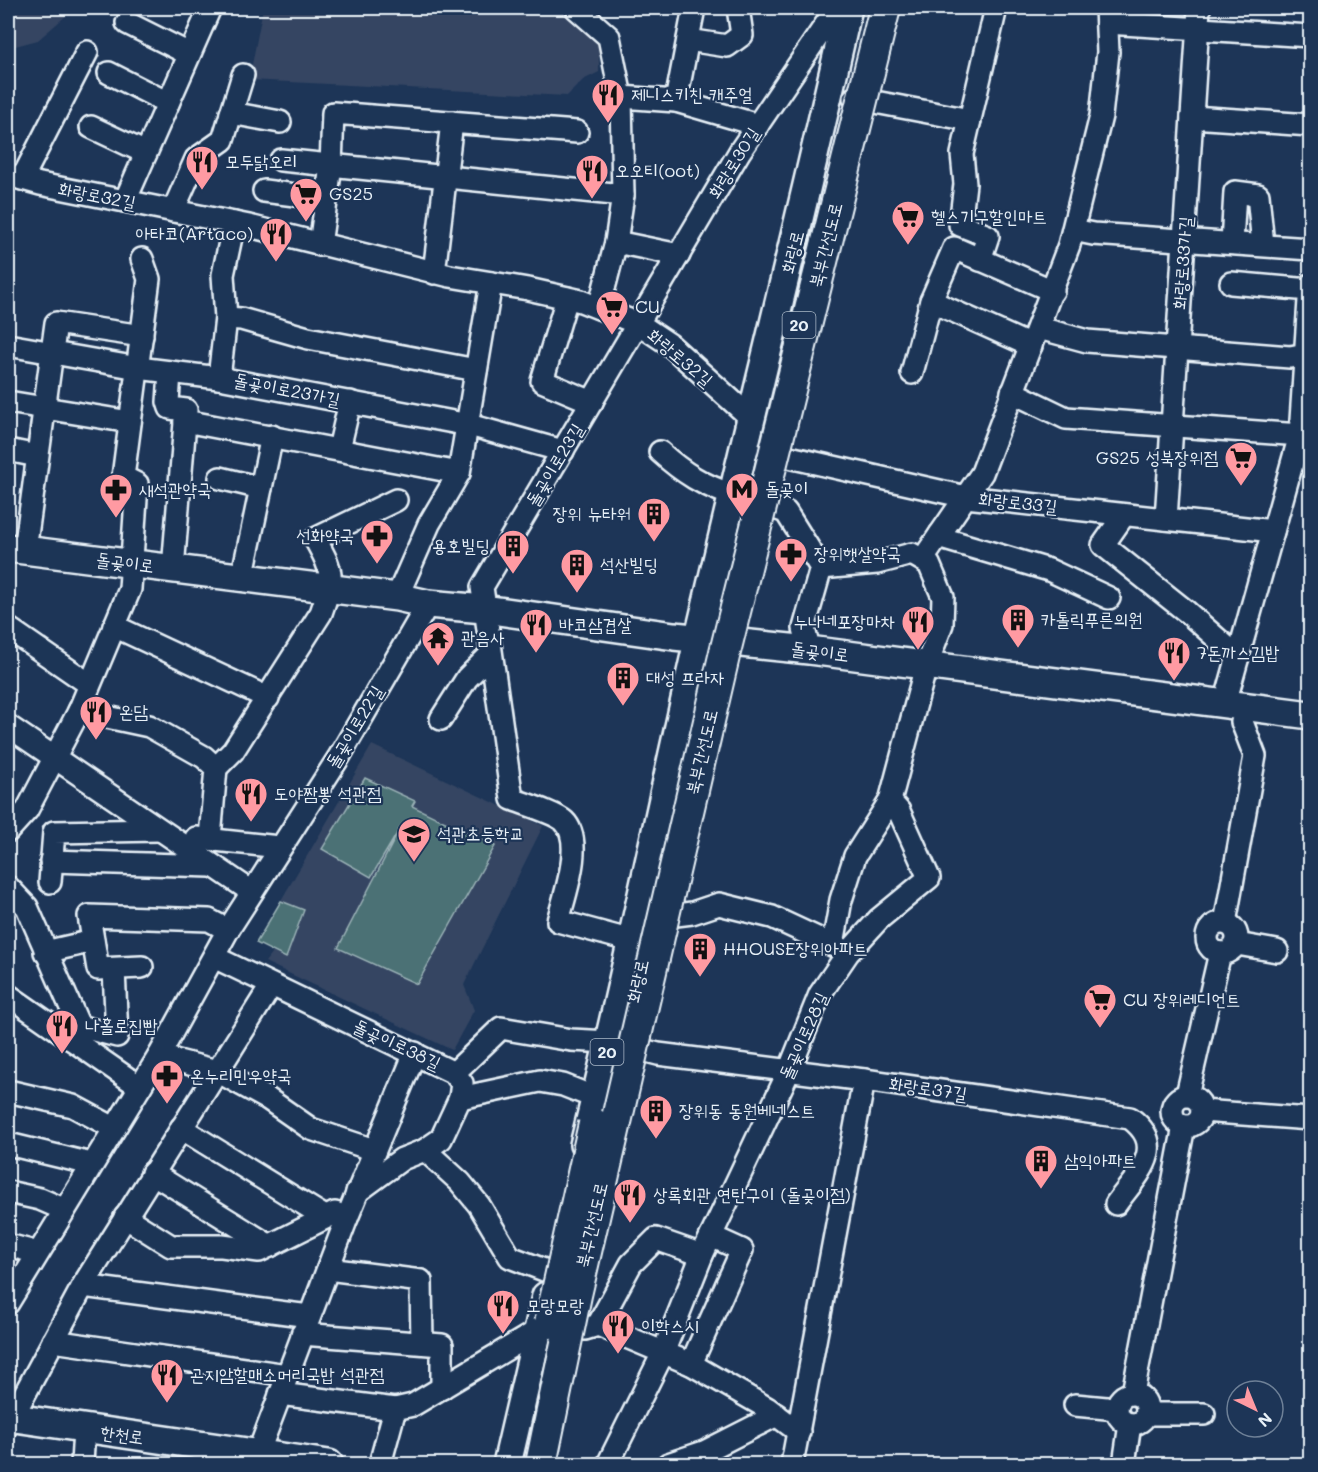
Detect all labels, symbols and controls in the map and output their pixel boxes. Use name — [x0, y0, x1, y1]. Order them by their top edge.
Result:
restaurant icon: 제니스키친 캐주얼 — [590, 77, 626, 124]
place label: 제니스키친 캐주얼 — [631, 82, 753, 106]
street label: 화랑로30길 — [702, 122, 765, 203]
restaurant icon: 모두닭오리 — [184, 144, 220, 191]
place label: 모두닭오리 — [225, 149, 297, 173]
restaurant icon: 오오티(oot) — [574, 153, 610, 200]
place label: 오오티(oot) — [615, 158, 700, 182]
street label: 화랑로32길 — [56, 176, 139, 214]
supermarket icon: GS25 — [288, 176, 324, 223]
place label: GS25 — [329, 181, 373, 205]
supermarket icon: 헬스기구할인마트 — [890, 199, 926, 246]
street label: 북부간선도로 — [803, 200, 847, 290]
place label: 헬스기구할인마트 — [931, 204, 1047, 228]
street label: 화랑로33가길 — [1167, 215, 1197, 310]
restaurant icon: 아타코(Artaco) — [258, 216, 294, 263]
place label: 아타코(Artaco) — [135, 221, 253, 245]
street label: 화랑로 — [775, 228, 809, 276]
supermarket icon: CU — [594, 289, 630, 336]
place label: CU — [635, 294, 660, 318]
road number: 20 — [782, 312, 816, 338]
street label: 화랑로32길 — [643, 323, 719, 392]
street label: 돌곶이로23가길 — [232, 367, 343, 411]
street label: 돌곶이로23길 — [520, 418, 589, 511]
supermarket icon: GS25 성북장위점 — [1223, 440, 1259, 487]
place label: GS25 성북장위점 — [1096, 445, 1219, 469]
metro station icon: 돌곶이 — [724, 471, 760, 518]
pharmacy icon: 새석관약국 — [98, 472, 134, 519]
place label: 돌곶이 — [765, 476, 808, 500]
place label: 새석관약국 — [139, 477, 211, 501]
street label: 화랑로33길 — [978, 486, 1059, 518]
building icon: 장위 뉴타워 — [636, 496, 672, 543]
place label: 장위 뉴타워 — [553, 501, 631, 525]
pharmacy icon: 선화약국 — [359, 518, 395, 565]
place label: 선화약국 — [296, 523, 354, 547]
building icon: 용호빌딩 — [495, 528, 531, 575]
place label: 용호빌딩 — [432, 533, 490, 557]
pharmacy icon: 장위햇살약국 — [773, 536, 809, 583]
place label: 장위햇살약국 — [814, 541, 901, 565]
street label: 돌곶이로 — [95, 547, 155, 577]
building icon: 석산빌딩 — [559, 547, 595, 594]
place label: 석산빌딩 — [600, 552, 658, 576]
building icon: 카톨릭푸른의원 — [1000, 602, 1036, 649]
restaurant icon: 누나네포장마차 — [900, 604, 936, 651]
restaurant icon: 바코삼겹살 — [518, 607, 554, 654]
place label: 카톨릭푸른의원 — [1041, 607, 1142, 631]
place label: 누나네포장마차 — [794, 609, 895, 633]
place label: 바코삼겹살 — [559, 612, 632, 636]
temple icon: 관음사 — [420, 620, 456, 667]
place label: 관음사 — [461, 625, 505, 649]
restaurant icon: 7돈까스김밥 — [1156, 635, 1192, 682]
street label: 돌곶이로 — [790, 636, 850, 666]
place label: 7돈까스김밥 — [1197, 640, 1280, 664]
building icon: 대성 프라자 — [605, 660, 641, 707]
place label: 대성 프라자 — [646, 665, 725, 689]
street label: 돌곶이로22길 — [320, 680, 389, 772]
restaurant icon: 온담 — [78, 694, 114, 741]
place label: 온담 — [119, 699, 148, 723]
street label: 북부간선도로 — [680, 707, 722, 797]
restaurant icon: 도야짬뽕 석관점 — [233, 776, 269, 823]
place label: 도야짬뽕 석관점 — [274, 781, 382, 805]
school or university icon: 석관초등학교 — [396, 816, 432, 863]
place label: 석관초등학교 — [437, 821, 524, 845]
building icon: HHOUSE장위아파트 — [682, 931, 718, 978]
place label: HHOUSE장위아파트 — [723, 936, 868, 960]
street label: 화랑로 — [621, 957, 653, 1005]
supermarket icon: CU 장위레디언트 — [1082, 982, 1118, 1029]
place label: CU 장위레디언트 — [1123, 987, 1241, 1011]
street label: 돌곶이로28길 — [773, 988, 833, 1083]
restaurant icon: 나홀로집빱 — [44, 1008, 80, 1055]
place label: 나홀로집빱 — [85, 1013, 158, 1037]
street label: 돌곶이로38길 — [350, 1013, 445, 1075]
road number: 20 — [590, 1039, 624, 1065]
pharmacy icon: 온누리민우약국 — [149, 1058, 185, 1105]
place label: 온누리민우약국 — [190, 1063, 291, 1087]
street label: 화랑로37길 — [888, 1071, 969, 1105]
building icon: 장위동 동원베네스트 — [638, 1093, 674, 1140]
place label: 장위동 동원베네스트 — [679, 1098, 815, 1122]
building icon: 삼익아파트 — [1023, 1143, 1059, 1190]
place label: 삼익아파트 — [1064, 1148, 1136, 1172]
restaurant icon: 상록회관 연탄구이 (돌곶이점) — [612, 1177, 648, 1224]
street label: 북부간선도로 — [570, 1180, 612, 1270]
place label: 상록회관 연탄구이 (돌곶이점) — [653, 1182, 851, 1206]
restaurant icon: 모랑모랑 — [485, 1288, 521, 1335]
place label: 모랑모랑 — [526, 1293, 584, 1317]
restaurant icon: 이학스시 — [600, 1308, 636, 1355]
place label: 이학스시 — [641, 1313, 699, 1337]
restaurant icon: 곤지암할매소머리국밥 석관점 — [149, 1357, 185, 1404]
place label: 곤지암할매소머리국밥 석관점 — [190, 1362, 385, 1386]
north arrow — [1225, 1379, 1285, 1439]
text: N — [1254, 1409, 1277, 1432]
street label: 한천로 — [99, 1419, 145, 1449]

